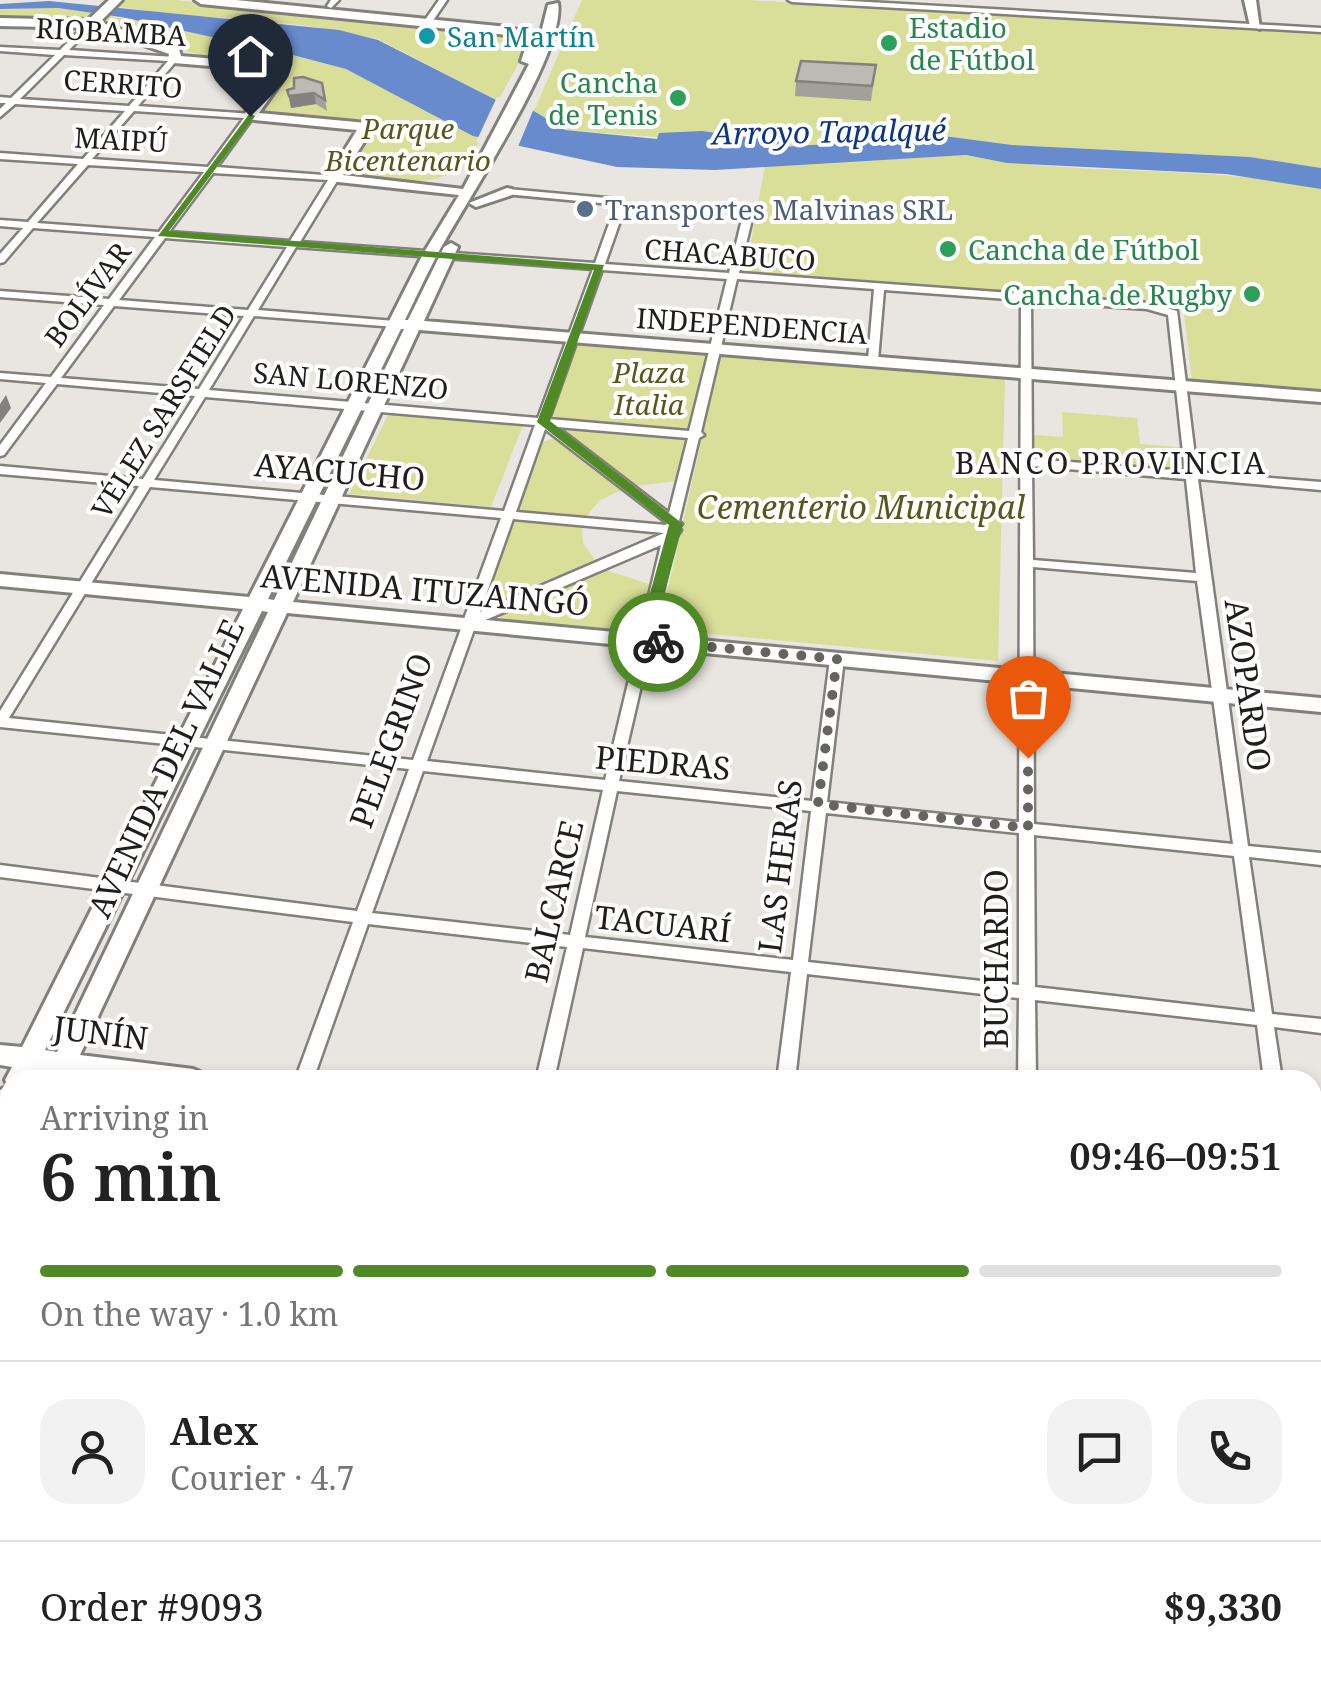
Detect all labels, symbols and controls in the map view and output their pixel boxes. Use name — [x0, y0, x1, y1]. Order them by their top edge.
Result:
street label: RIOBAMBA — [35, 8, 187, 54]
place label: Estadio de Fútbol — [909, 8, 1035, 78]
pin — [208, 14, 293, 117]
place label: San Martín — [447, 17, 595, 55]
marker: San Martín — [416, 25, 438, 47]
icon: home — [223, 29, 278, 84]
marker: Estadio de Fútbol — [878, 32, 900, 54]
street label: CERRITO — [62, 60, 184, 106]
place label: Cancha de Tenis — [548, 63, 658, 133]
marker: Cancha de Tenis — [667, 87, 689, 109]
water label: Arroyo Tapalqué — [709, 108, 948, 154]
park label: Parque Bicentenario — [324, 109, 491, 179]
street label: MAIPÚ — [73, 118, 169, 160]
place label: Transportes Malvinas SRL — [605, 190, 953, 228]
marker: Transportes Malvinas SRL — [574, 198, 596, 220]
street label: CHACABUCO — [643, 229, 817, 279]
place label: Cancha de Fútbol — [968, 230, 1200, 268]
street label: BOLÍVAR — [35, 234, 139, 354]
marker: Cancha de Fútbol — [937, 238, 959, 260]
place label: Cancha de Rugby — [1003, 275, 1232, 313]
marker: Cancha de Rugby — [1241, 283, 1263, 305]
street label: VÉLEZ SARSFIELD — [82, 297, 244, 525]
street label: INDEPENDENCIA — [635, 298, 869, 352]
street label: SAN LORENZO — [252, 353, 450, 407]
park label: Plaza Italia — [612, 353, 686, 423]
street label: AYACUCHO — [253, 442, 427, 500]
district label: BANCO PROVINCIA — [955, 442, 1267, 483]
park label: Cementerio Municipal — [697, 485, 1026, 528]
street label: AVENIDA ITUZAINGÓ — [259, 553, 591, 625]
courier — [608, 592, 708, 692]
street label: AZOPARDO — [1216, 596, 1282, 774]
street label: AVENIDA DEL VALLE — [77, 612, 253, 924]
icon: bike — [631, 615, 686, 670]
street label: PELEGRINO — [339, 647, 441, 833]
pin — [986, 656, 1071, 759]
icon: bag — [1001, 671, 1056, 726]
street label: PIEDRAS — [594, 735, 732, 789]
street label: LAS HERAS — [747, 777, 811, 955]
street label: BALCARCE — [513, 816, 593, 986]
street label: BUCHARDO — [974, 869, 1017, 1049]
street label: TACUARÍ — [593, 894, 733, 952]
street label: JUNÍN — [50, 1005, 151, 1059]
text: Arriving in — [40, 1096, 209, 1139]
text: 09:46–09:51 — [1069, 1129, 1282, 1181]
text: 6 min — [40, 1132, 222, 1220]
text: On the way · 1.0 km — [40, 1292, 338, 1335]
button: person — [40, 1399, 145, 1504]
button: chat — [1047, 1399, 1152, 1504]
button: phone — [1177, 1399, 1282, 1504]
text: Alex — [170, 1404, 258, 1456]
text: Courier · 4.7 — [170, 1456, 354, 1499]
text: Order #9093 — [40, 1580, 264, 1632]
text: $9,330 — [1163, 1580, 1282, 1632]

